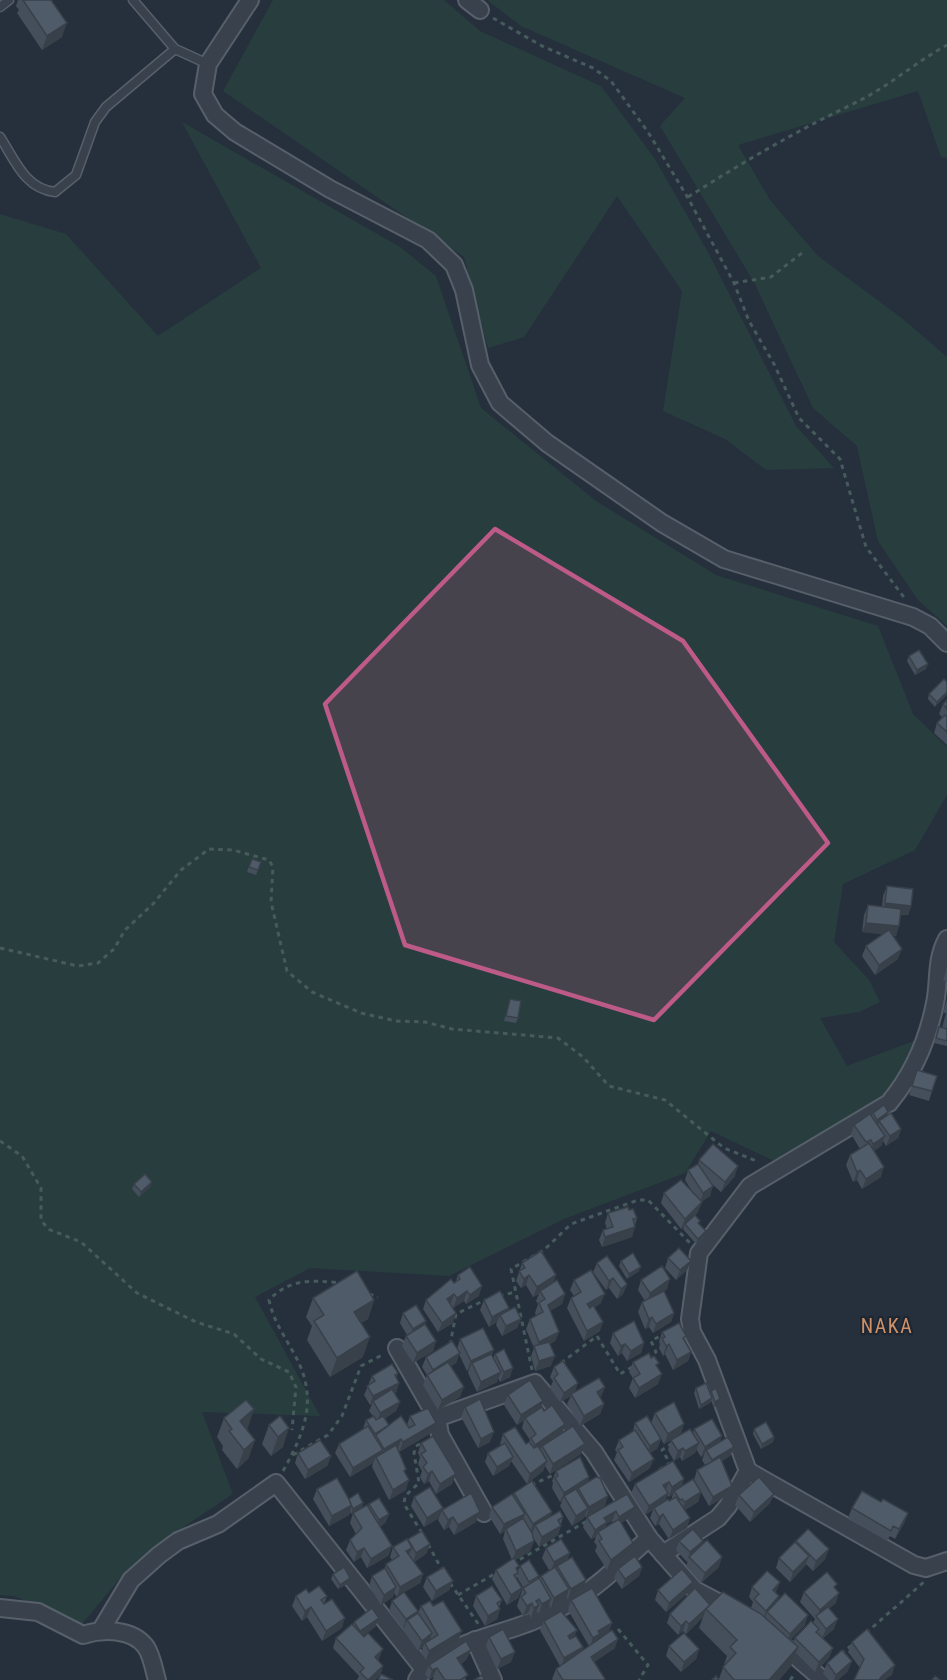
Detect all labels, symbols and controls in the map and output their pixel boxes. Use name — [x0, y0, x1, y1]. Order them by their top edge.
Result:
district label: NAKA — [861, 1314, 913, 1338]

